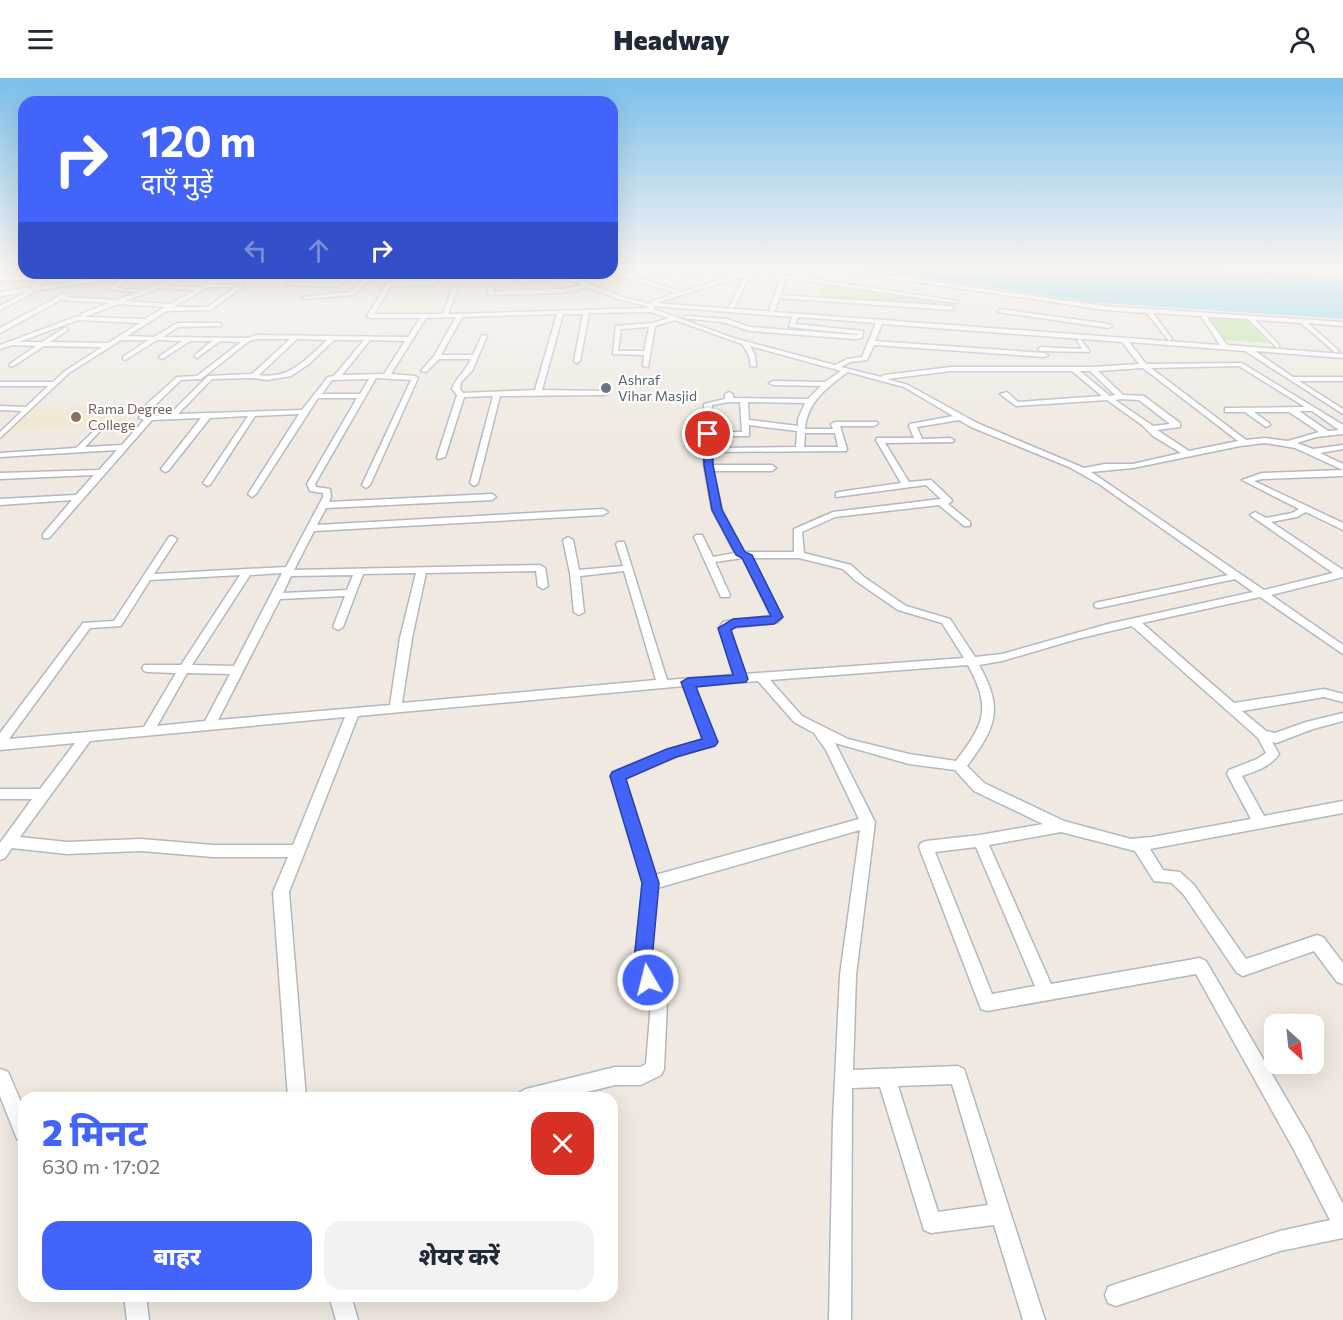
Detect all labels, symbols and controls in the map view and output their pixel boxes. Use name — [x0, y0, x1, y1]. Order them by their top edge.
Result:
icon: menu — [24, 23, 57, 56]
text: Headway — [613, 23, 730, 56]
icon: person — [1286, 23, 1319, 56]
text: 120 m — [141, 114, 256, 166]
icon: right — [42, 120, 120, 198]
text: दाएँ मुड़ें — [141, 166, 213, 199]
icon: left — [239, 234, 272, 267]
icon: ahead — [302, 234, 335, 267]
icon: right — [365, 234, 398, 267]
place label: Ashraf Vihar Masjid — [618, 371, 697, 404]
marker: Ashraf Vihar Masjid — [599, 381, 613, 395]
place label: Rama Degree College — [88, 400, 172, 433]
pin — [682, 408, 733, 459]
marker: Rama Degree College — [69, 410, 83, 424]
icon: arrive — [691, 417, 724, 450]
position arrow — [616, 948, 680, 1012]
north arrow — [1264, 1014, 1324, 1074]
map controls — [1264, 1014, 1324, 1074]
text: 2 मिनट — [42, 1109, 147, 1153]
button: close — [531, 1112, 594, 1175]
text: 630 m · 17:02 — [42, 1154, 160, 1178]
button: बाहर — [42, 1221, 312, 1290]
button: शेयर करें — [324, 1221, 594, 1290]

